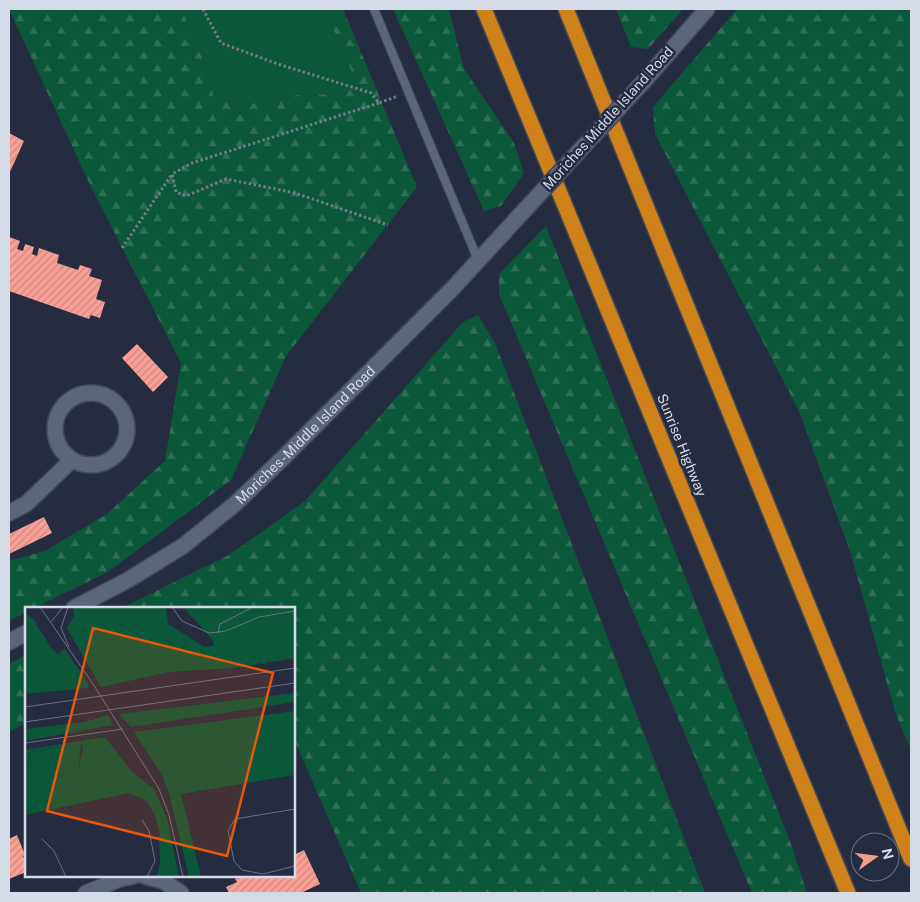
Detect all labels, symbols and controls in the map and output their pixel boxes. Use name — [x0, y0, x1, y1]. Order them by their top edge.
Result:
street label: Moriches Middle Island Road — [540, 43, 676, 193]
street label: Moriches-Middle Island Road — [232, 363, 378, 507]
street label: Sunrise Highway — [654, 391, 710, 499]
inset map — [25, 607, 295, 877]
north arrow — [850, 832, 900, 882]
text: N — [879, 847, 897, 861]

